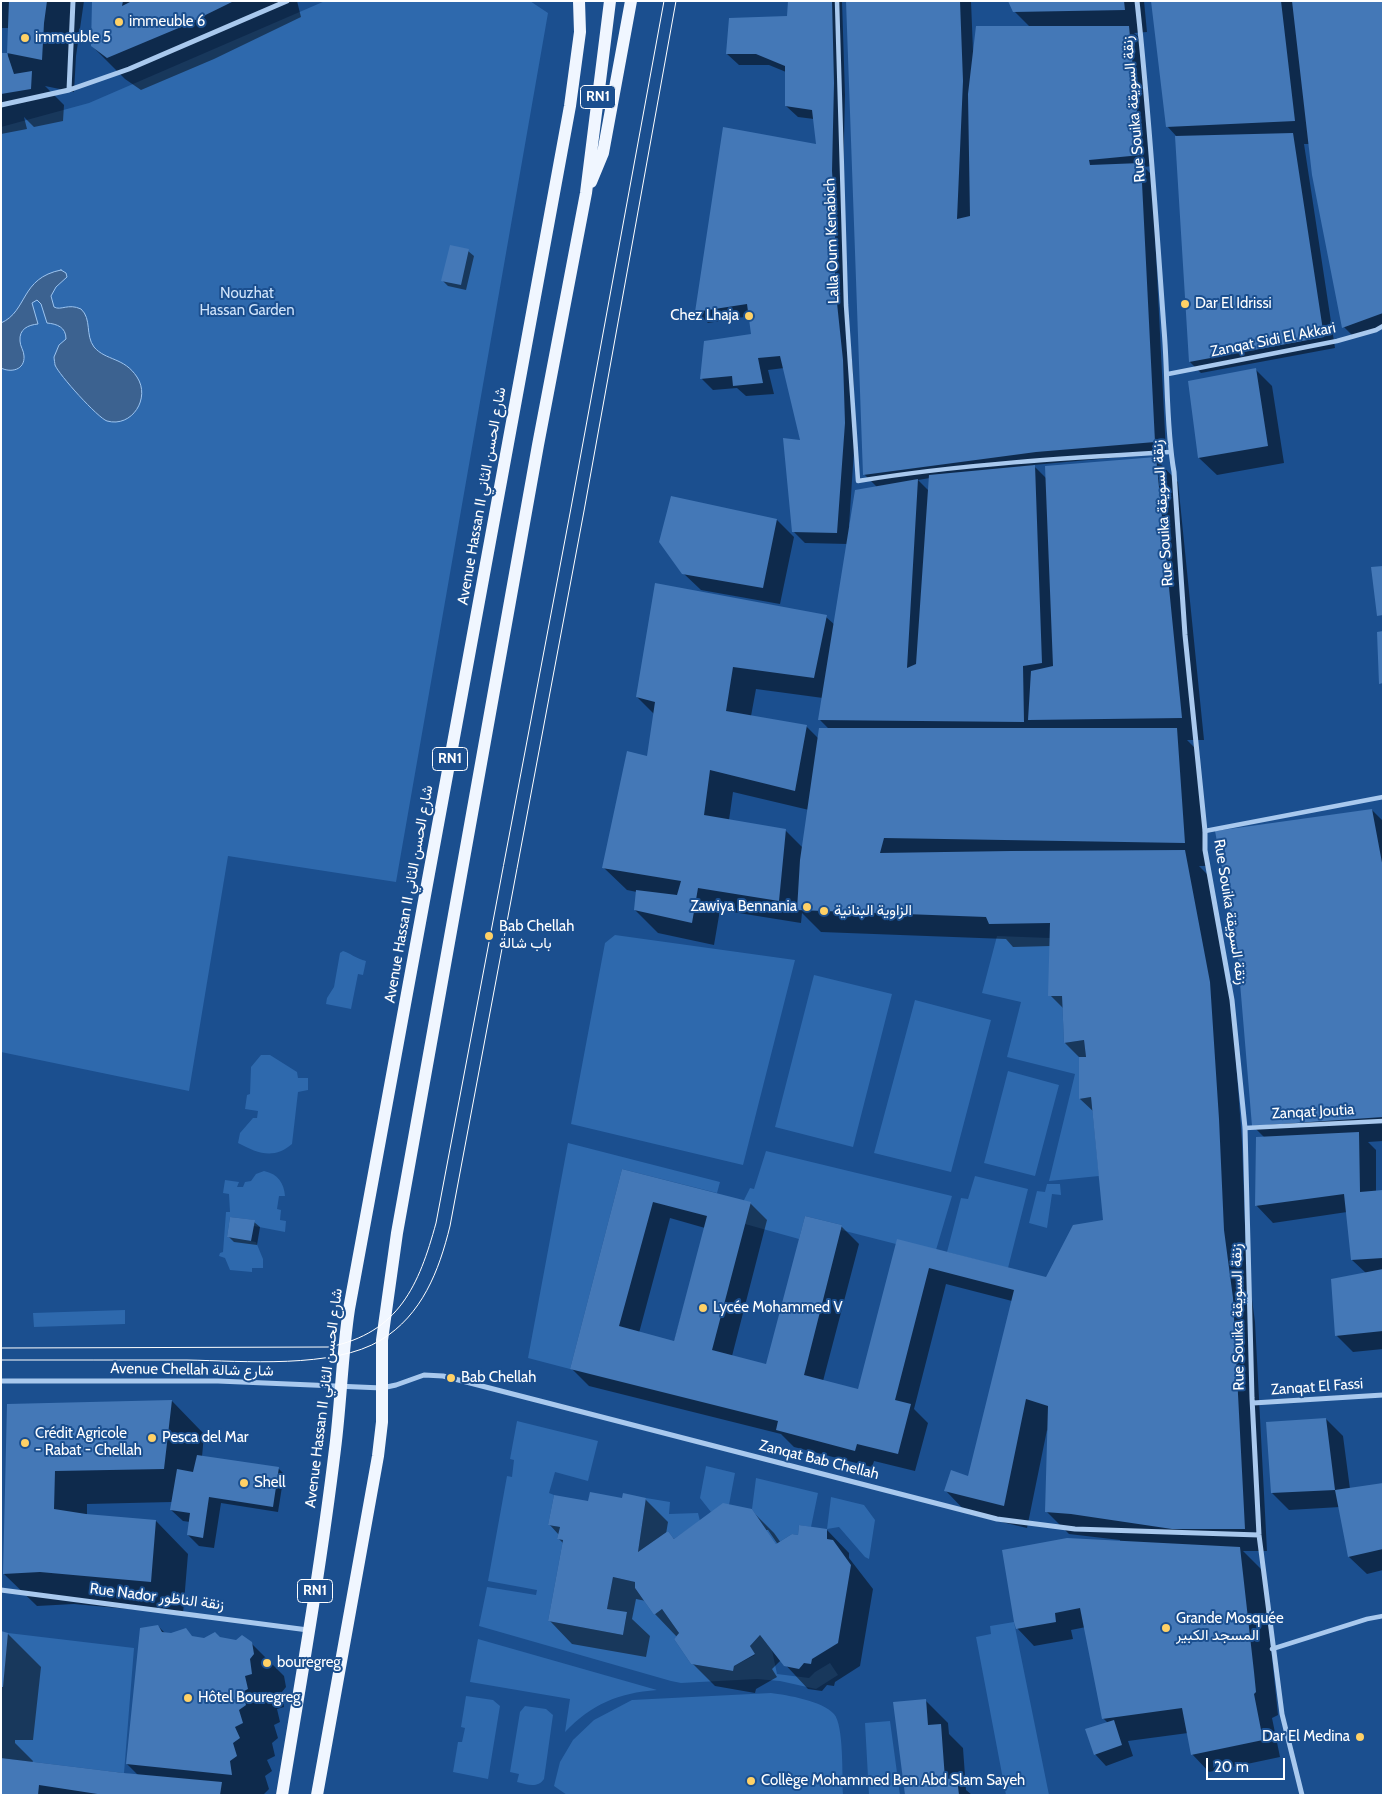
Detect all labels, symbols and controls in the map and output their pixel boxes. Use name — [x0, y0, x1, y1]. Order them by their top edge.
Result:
place label: immeuble 6 — [129, 13, 205, 31]
marker: immeuble 6 — [113, 16, 125, 28]
place label: immeuble 5 — [35, 29, 111, 47]
marker: immeuble 5 — [19, 32, 31, 44]
street label: Rue Souika زنقة السويقة — [1119, 35, 1149, 183]
road number: RN1 — [580, 85, 616, 108]
street label: Lalla Oum Kenabich — [821, 178, 843, 304]
park label: Nouzhat Hassan Garden — [199, 285, 295, 320]
place label: Dar El Idrissi — [1195, 295, 1272, 313]
marker: Dar El Idrissi — [1179, 298, 1191, 310]
place label: Chez Lhaja — [670, 307, 739, 325]
marker: Chez Lhaja — [743, 310, 755, 322]
street label: Zanqat Sidi El Akkari — [1209, 319, 1337, 361]
street label: Avenue Hassan II شارع الحسن الثاني — [454, 386, 510, 606]
street label: Rue Souika زنقة السويقة — [1149, 439, 1177, 587]
road number: RN1 — [432, 748, 468, 771]
street label: Avenue Hassan II شارع الحسن الثاني — [381, 784, 437, 1004]
street label: Rue Souika زنقة السويقة — [1210, 838, 1250, 986]
place label: Zawiya Bennania — [690, 898, 797, 916]
marker: Zawiya Bennania — [801, 901, 813, 913]
place label: الزاوية البنانية — [834, 902, 912, 920]
marker: الزاوية البنانية — [818, 905, 830, 917]
place label: Bab Chellah باب شالة — [499, 918, 574, 953]
marker: Bab Chellah باب شالة — [483, 930, 495, 942]
street label: Zanqat Joutia — [1271, 1101, 1355, 1123]
street label: Rue Souika زنقة السويقة — [1228, 1243, 1248, 1391]
street label: Avenue Hassan II شارع الحسن الثاني — [302, 1287, 346, 1509]
place label: Lycée Mohammed V — [713, 1299, 843, 1317]
marker: Lycée Mohammed V — [697, 1302, 709, 1314]
street label: Avenue Chellah شارع شالة — [110, 1360, 274, 1380]
place label: Bab Chellah — [461, 1369, 536, 1387]
marker: Bab Chellah — [445, 1372, 457, 1384]
street label: Zanqat El Fassi — [1270, 1375, 1364, 1399]
place label: Crédit Agricole - Rabat - Chellah — [35, 1425, 142, 1460]
place label: Pesca del Mar — [162, 1429, 249, 1447]
marker: Pesca del Mar — [146, 1432, 158, 1444]
street label: Zanqat Bab Chellah — [757, 1436, 881, 1484]
marker: Crédit Agricole - Rabat - Chellah — [19, 1437, 31, 1449]
place label: Shell — [254, 1474, 286, 1492]
marker: Shell — [238, 1477, 250, 1489]
street label: Rue Nador زنقة الناظور — [89, 1580, 225, 1614]
road number: RN1 — [298, 1580, 332, 1602]
place label: Grande Mosquée المسجد الكبير — [1176, 1610, 1284, 1645]
marker: Grande Mosquée المسجد الكبير — [1160, 1622, 1172, 1634]
place label: bouregreg — [277, 1654, 341, 1672]
marker: bouregreg — [261, 1657, 273, 1669]
place label: Hôtel Bouregreg — [198, 1689, 301, 1707]
marker: Hôtel Bouregreg — [182, 1692, 194, 1704]
place label: Dar El Medina — [1262, 1728, 1350, 1746]
marker: Dar El Medina — [1354, 1731, 1366, 1743]
scale bar — [1209, 1748, 1288, 1780]
text: 20 m — [1214, 1758, 1249, 1776]
place label: Collège Mohammed Ben Abd Slam Sayeh — [761, 1772, 1025, 1790]
marker: Collège Mohammed Ben Abd Slam Sayeh — [745, 1775, 757, 1787]

